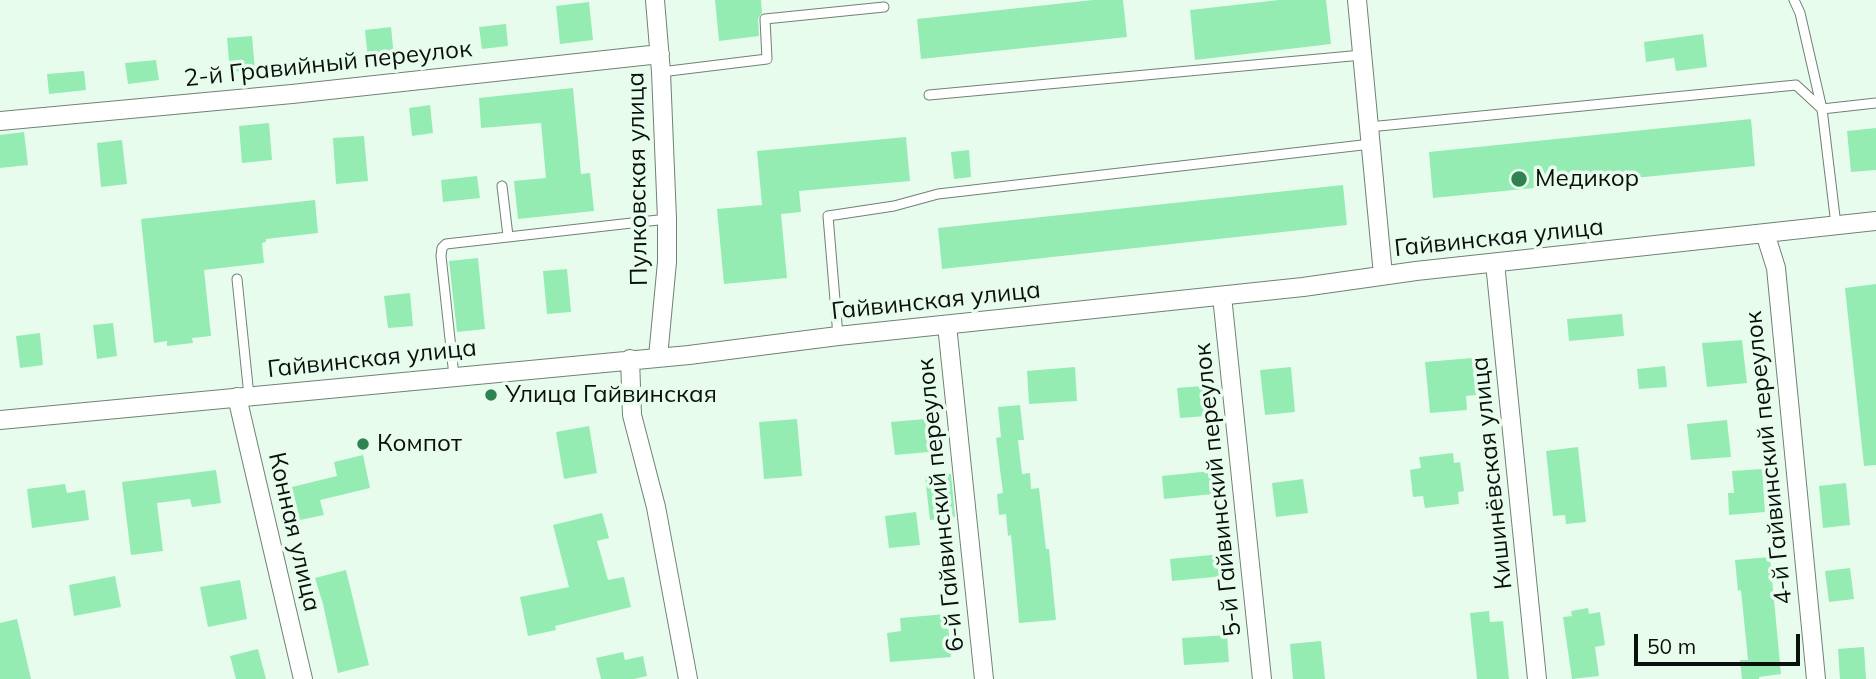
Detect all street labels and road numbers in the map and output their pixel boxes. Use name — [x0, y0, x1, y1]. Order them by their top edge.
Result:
street label: 2-й Гравийный переулок — [183, 35, 473, 93]
street label: Пулковская улица — [622, 72, 654, 286]
street label: Гайвинская улица — [1393, 213, 1605, 263]
street label: Гайвинская улица — [830, 276, 1042, 326]
street label: 4-й Гайвинский переулок — [1739, 310, 1799, 606]
street label: Гайвинская улица — [266, 334, 478, 384]
street label: 5-й Гайвинский переулок — [1188, 342, 1248, 638]
street label: Кишинёвская улица — [1465, 355, 1519, 591]
street label: 6-й Гайвинский переулок — [911, 357, 971, 653]
street label: Конная улица — [262, 450, 326, 614]

